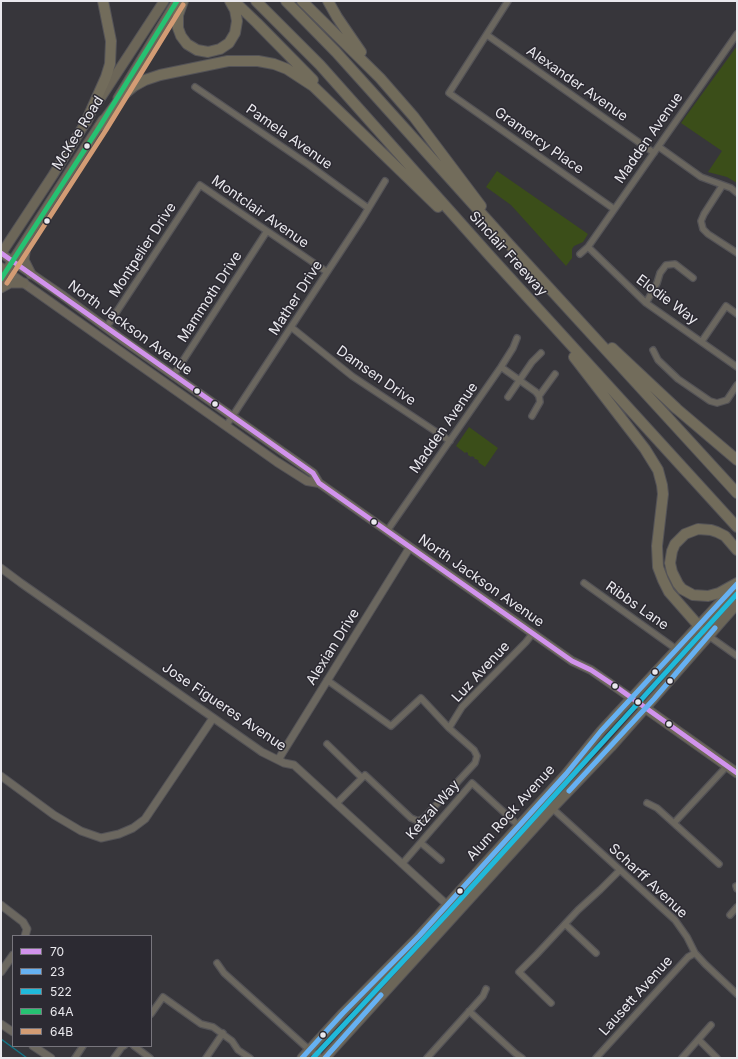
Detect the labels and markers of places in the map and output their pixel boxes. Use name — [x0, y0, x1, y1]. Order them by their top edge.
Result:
unlabelled marker — [82, 141, 92, 151]
unlabelled marker — [42, 216, 52, 226]
unlabelled marker — [192, 386, 202, 396]
unlabelled marker — [210, 399, 220, 409]
unlabelled marker — [369, 517, 379, 527]
unlabelled marker — [650, 667, 660, 677]
unlabelled marker — [665, 676, 675, 686]
unlabelled marker — [610, 681, 620, 691]
unlabelled marker — [633, 697, 643, 707]
unlabelled marker — [664, 719, 674, 729]
unlabelled marker — [455, 886, 465, 896]
unlabelled marker — [318, 1030, 328, 1040]

